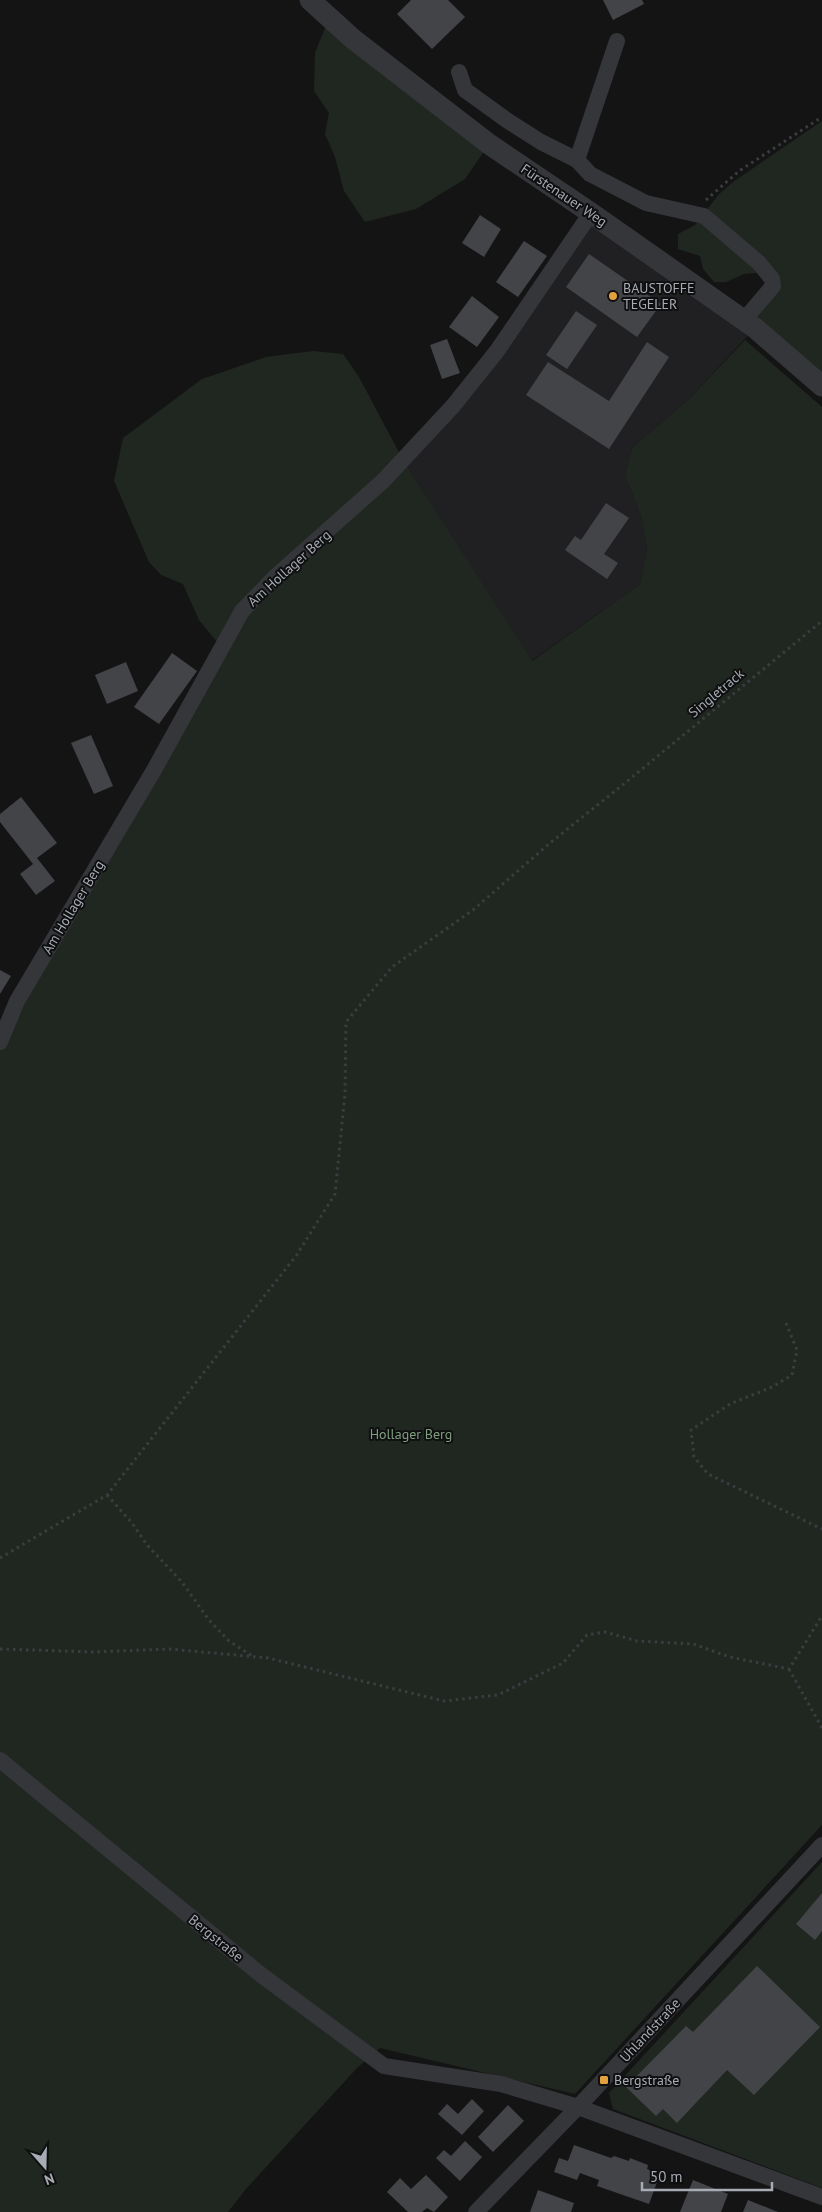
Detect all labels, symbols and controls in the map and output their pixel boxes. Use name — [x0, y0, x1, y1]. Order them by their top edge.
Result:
street label: Fürstenauer Weg — [517, 160, 611, 230]
place label: BAUSTOFFE TEGELER — [623, 279, 695, 313]
marker: BAUSTOFFE TEGELER — [607, 290, 619, 302]
street label: Am Hollager Berg — [244, 526, 334, 610]
street label: Singletrack — [685, 664, 748, 721]
street label: Am Hollager Berg — [38, 857, 108, 957]
park label: Hollager Berg — [370, 1425, 452, 1443]
street label: Bergstraße — [185, 1910, 247, 1966]
street label: Uhlandstraße — [616, 1994, 684, 2066]
place label: Bergstraße — [614, 2071, 679, 2089]
marker: Bergstraße — [598, 2074, 610, 2086]
north arrow — [20, 2142, 70, 2192]
scale bar — [642, 2160, 772, 2192]
text: 50 m — [650, 2167, 683, 2186]
text: N — [42, 2169, 57, 2189]

